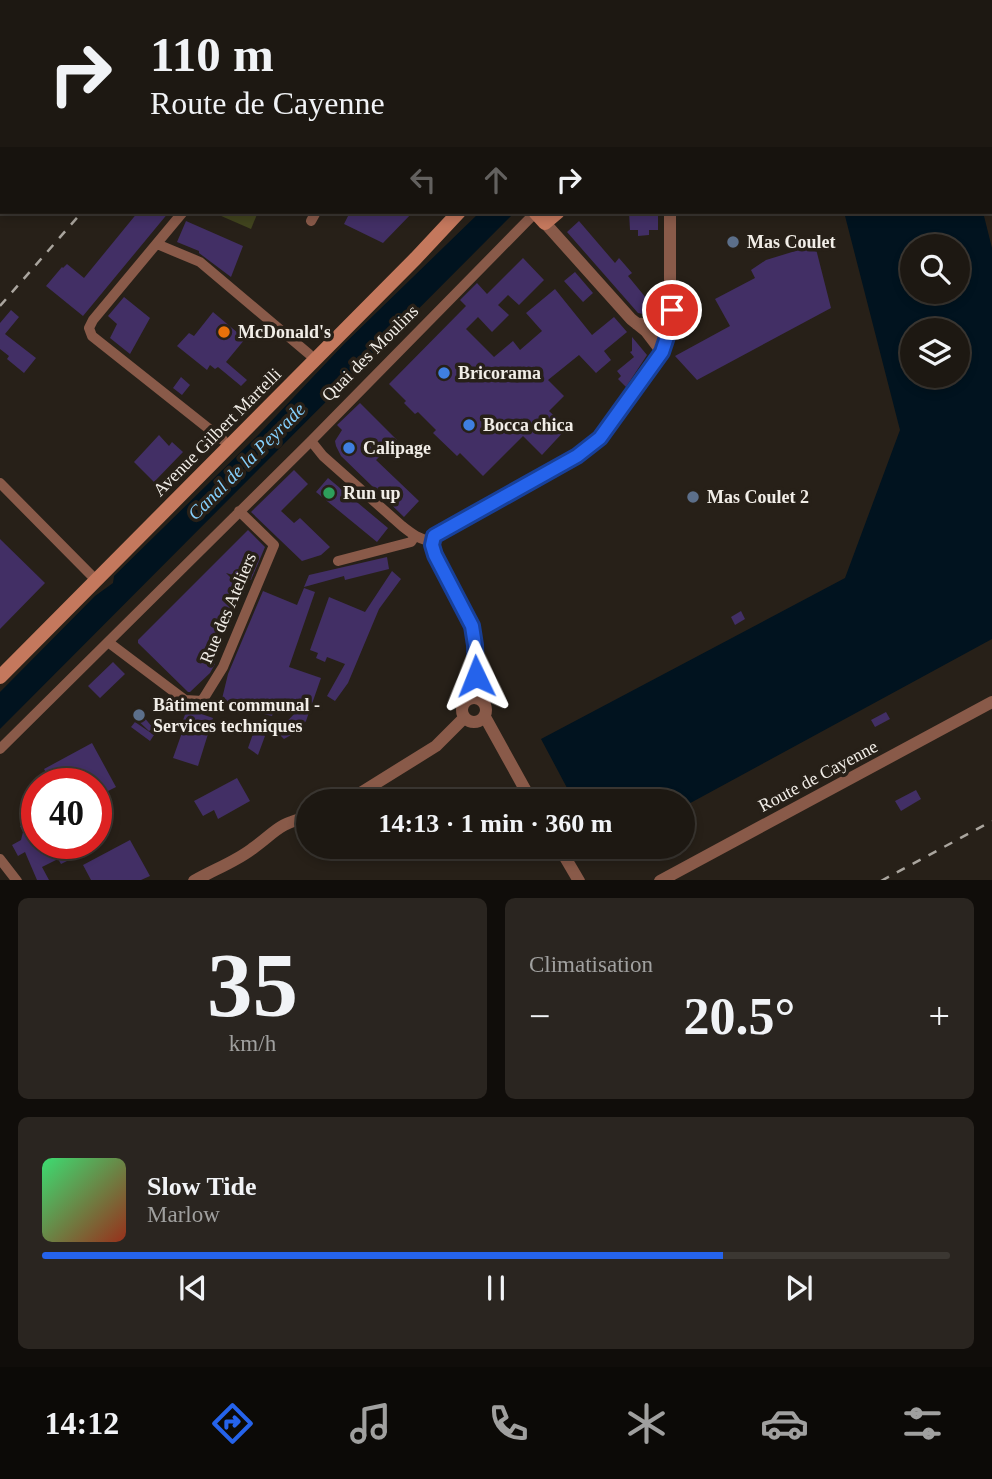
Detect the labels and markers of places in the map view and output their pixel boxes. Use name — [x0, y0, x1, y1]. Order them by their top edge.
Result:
place label: Mas Coulet — [747, 232, 836, 252]
marker: Mas Coulet — [725, 234, 741, 250]
pin — [642, 280, 702, 340]
place label: McDonald's — [238, 322, 331, 342]
marker: McDonald's — [216, 324, 232, 340]
place label: Bricorama — [458, 363, 541, 383]
marker: Bricorama — [436, 365, 452, 381]
place label: Bocca chica — [483, 415, 573, 435]
marker: Bocca chica — [461, 417, 477, 433]
place label: Calipage — [363, 438, 431, 458]
marker: Calipage — [341, 440, 357, 456]
place label: Run up — [343, 483, 401, 503]
marker: Run up — [321, 485, 337, 501]
place label: Mas Coulet 2 — [707, 487, 809, 507]
marker: Mas Coulet 2 — [685, 489, 701, 505]
place label: Bâtiment communal - Services techniques — [153, 695, 320, 736]
marker: Bâtiment communal - Services techniques — [131, 707, 147, 723]

